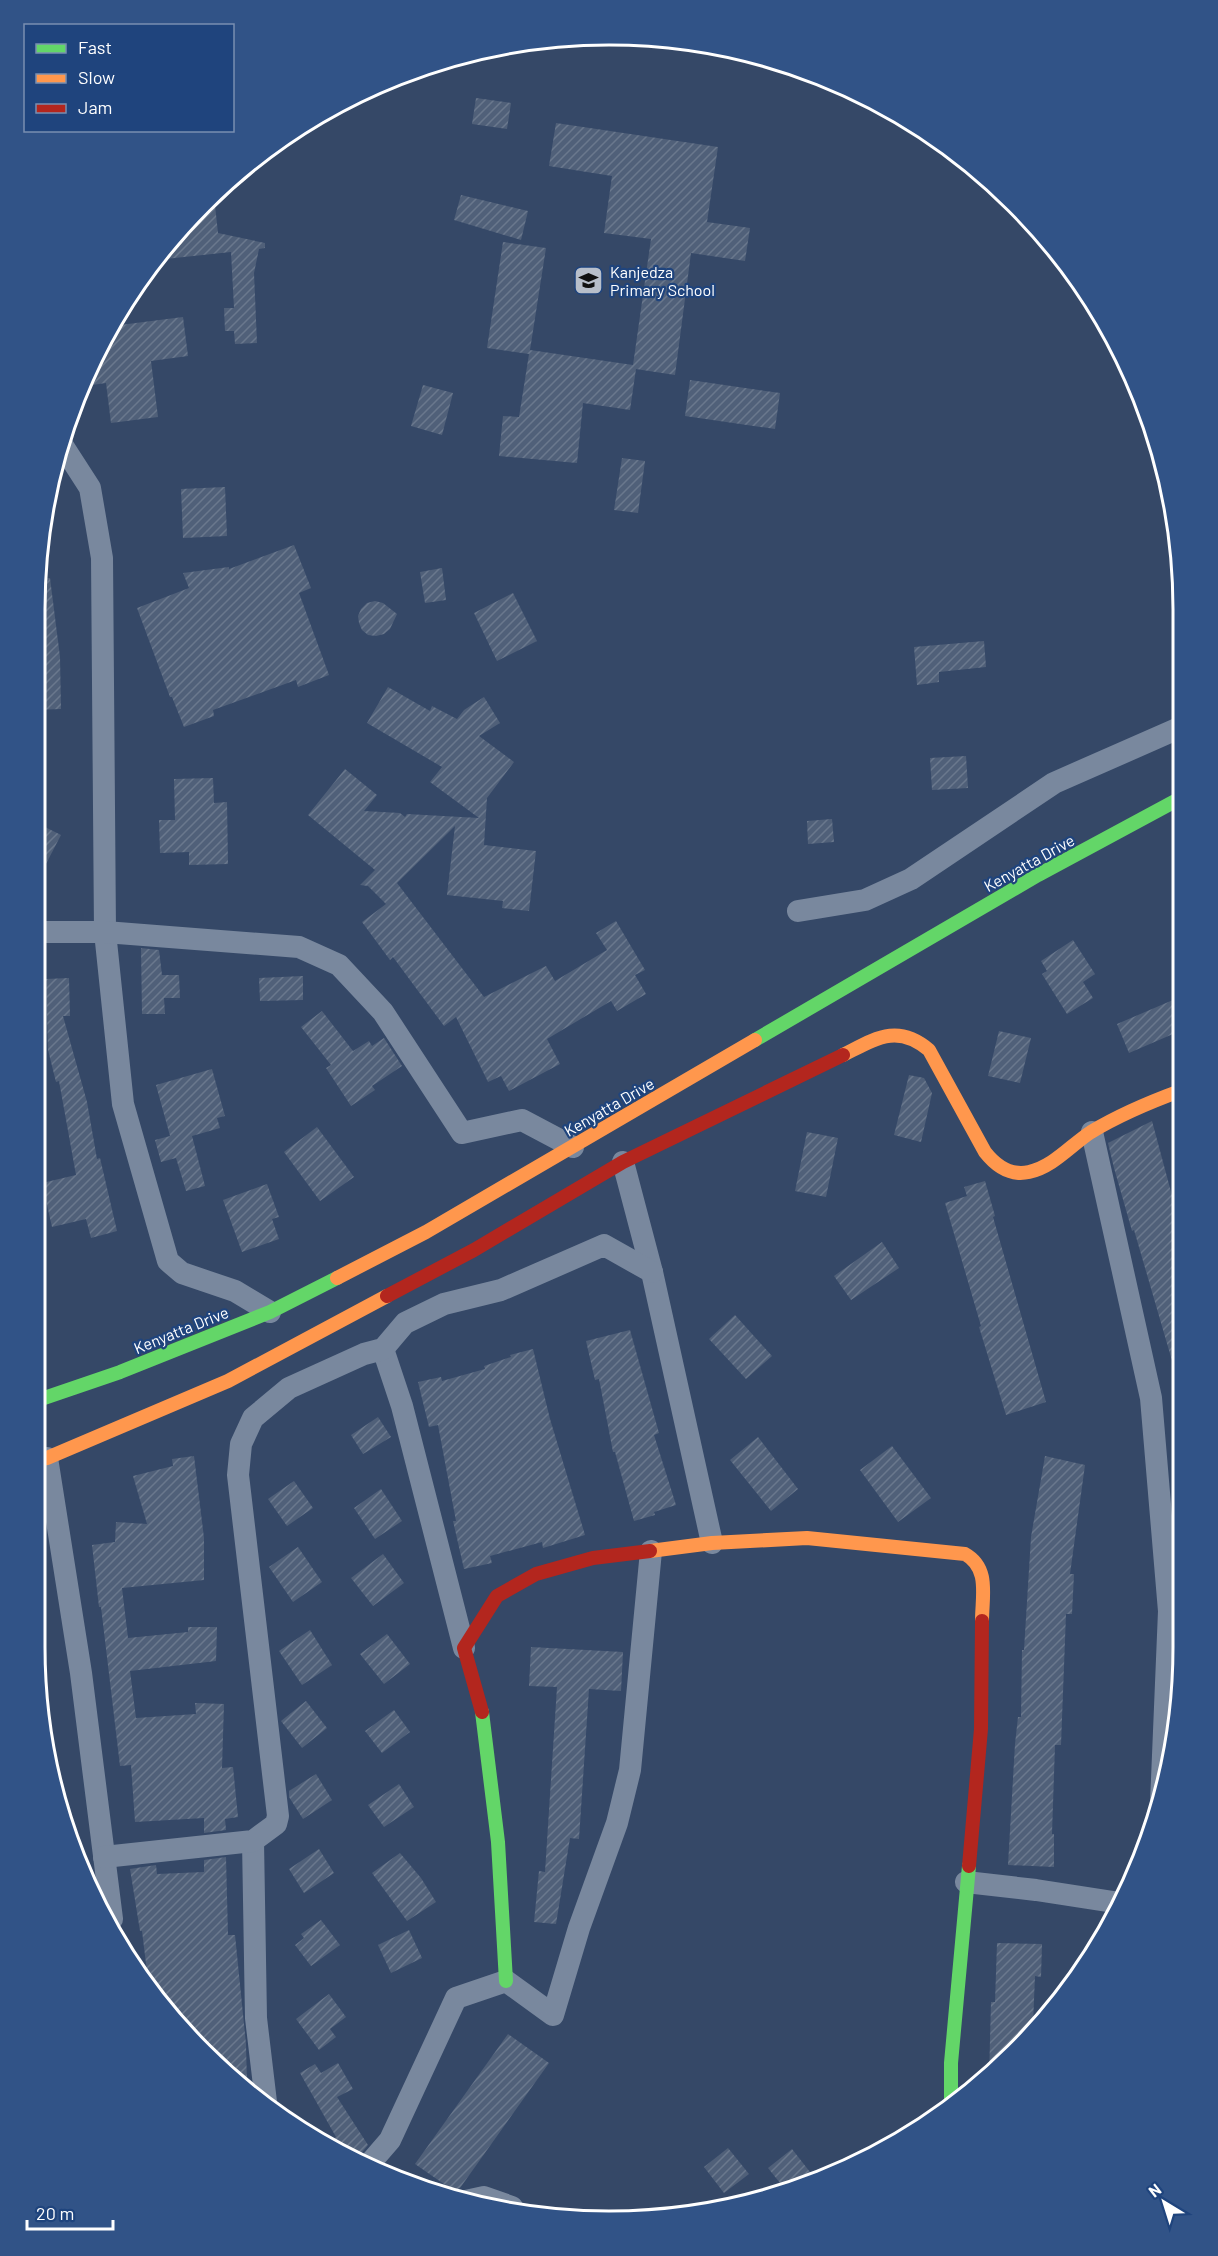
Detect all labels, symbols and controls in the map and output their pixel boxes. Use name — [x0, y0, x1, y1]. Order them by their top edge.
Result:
legend — [24, 24, 234, 132]
text: Fast — [78, 36, 112, 58]
text: Slow — [78, 66, 115, 88]
text: Jam — [78, 96, 112, 118]
place label: Kanjedza Primary School — [610, 262, 715, 299]
school or university icon: Kanjedza Primary School — [573, 265, 605, 297]
street label: Kenyatta Drive — [980, 830, 1077, 895]
street label: Kenyatta Drive — [560, 1073, 657, 1140]
street label: Kenyatta Drive — [131, 1302, 231, 1357]
north arrow — [1134, 2172, 1194, 2232]
text: N — [1144, 2179, 1164, 2201]
scale bar — [27, 2193, 112, 2231]
text: 20 m — [36, 2202, 74, 2224]

